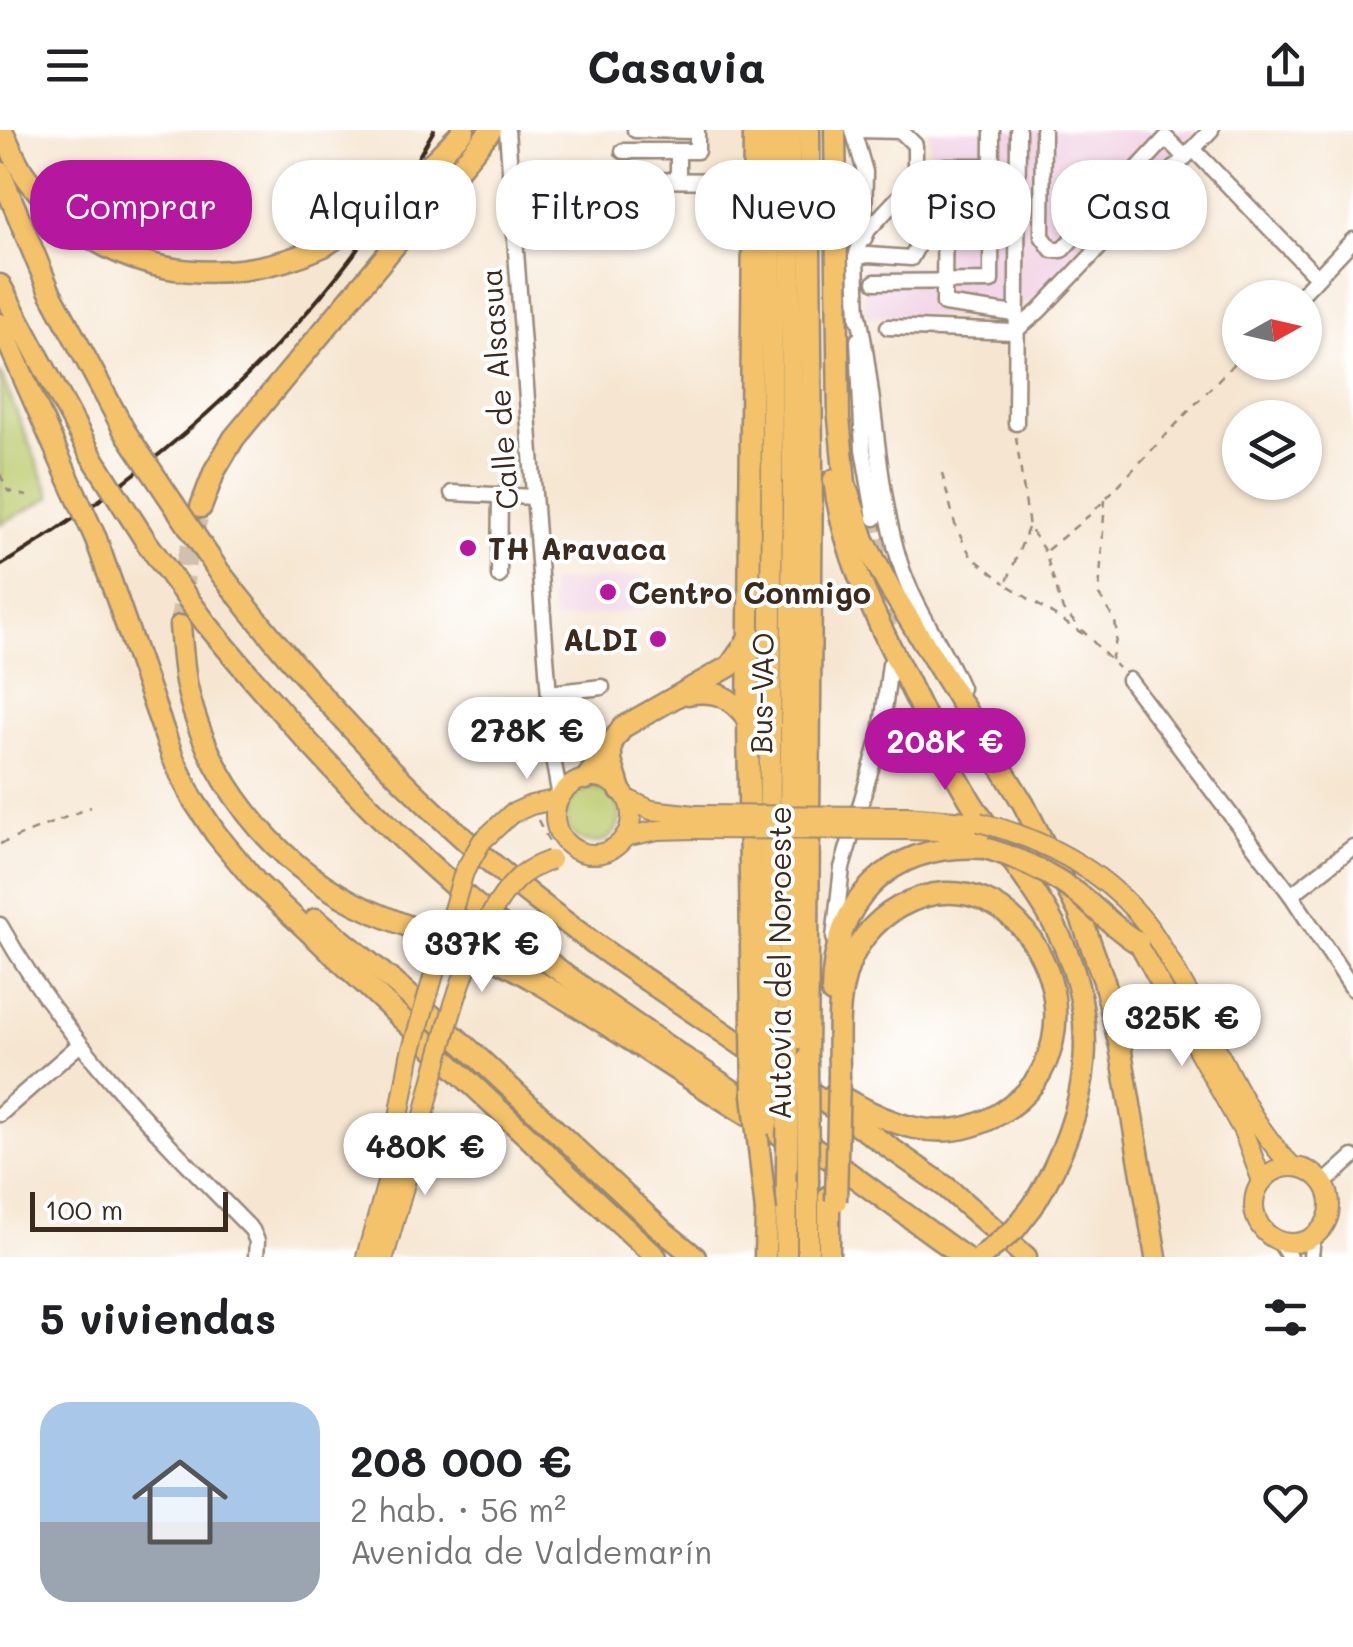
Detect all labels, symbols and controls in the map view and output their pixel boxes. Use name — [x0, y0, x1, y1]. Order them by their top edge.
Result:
text: Casavia — [587, 36, 766, 94]
icon: menu — [40, 38, 95, 93]
icon: share — [1258, 38, 1313, 93]
chip: Comprar — [30, 160, 252, 250]
chip: Alquilar — [272, 160, 476, 250]
chip: Filtros — [496, 160, 675, 250]
chip: Nuevo — [695, 160, 871, 250]
chip: Piso — [891, 160, 1031, 250]
chip: Casa — [1051, 160, 1207, 250]
street label: Calle de Alsasua — [470, 267, 526, 511]
north arrow — [1222, 280, 1322, 380]
map controls — [1222, 280, 1322, 500]
button: layers — [1222, 400, 1322, 500]
place label: TH Aravaca — [488, 528, 667, 568]
marker: TH Aravaca — [457, 537, 479, 559]
place label: Centro Conmigo — [628, 572, 871, 612]
marker: Centro Conmigo — [597, 581, 619, 603]
place label: ALDI — [563, 619, 638, 659]
marker: ALDI — [647, 628, 669, 650]
street label: Bus-VAO — [740, 632, 782, 754]
pin: 278K € — [446, 697, 608, 782]
text: 278K € — [470, 708, 584, 750]
pin: 208K € — [864, 708, 1026, 793]
text: 208K € — [887, 719, 1003, 761]
street label: Autovía del Noroeste — [759, 806, 799, 1120]
pin: 337K € — [401, 910, 563, 995]
text: 337K € — [425, 921, 539, 963]
pin: 325K € — [1101, 984, 1263, 1069]
text: 325K € — [1125, 995, 1239, 1037]
pin: 480K € — [344, 1113, 506, 1198]
text: 480K € — [365, 1124, 485, 1166]
scale bar — [30, 1187, 228, 1232]
text: 100 m — [45, 1191, 123, 1227]
text: 5 viviendas — [40, 1290, 276, 1345]
icon: filters — [1258, 1290, 1313, 1345]
text: 208 000 € — [350, 1433, 572, 1488]
icon: home — [120, 1442, 240, 1562]
icon: heart — [1258, 1475, 1313, 1530]
text: 2 hab. · 56 m² — [350, 1488, 566, 1530]
text: Avenida de Valdemarín — [350, 1530, 712, 1572]

